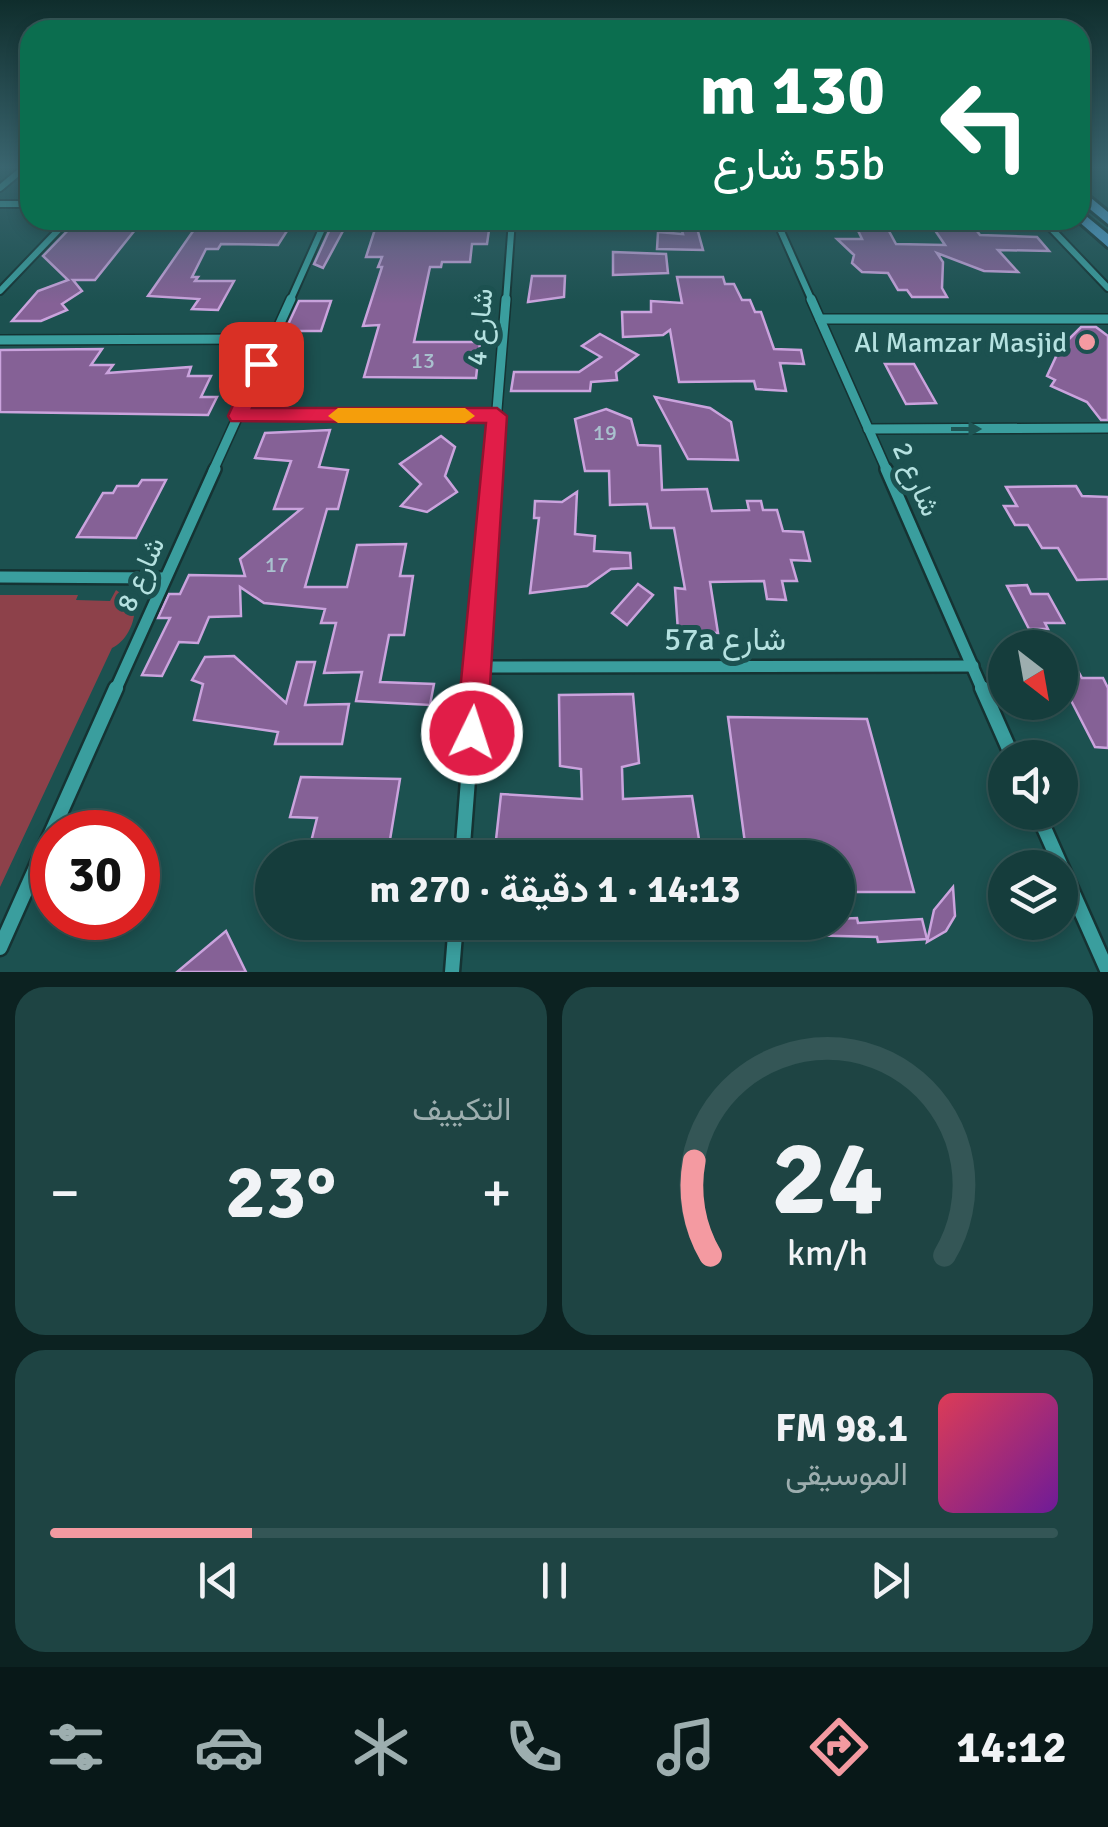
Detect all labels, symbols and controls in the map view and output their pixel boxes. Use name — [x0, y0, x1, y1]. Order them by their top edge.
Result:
text: 130 m — [700, 47, 885, 133]
icon: left — [920, 60, 1050, 190]
text: 55b شارع — [712, 137, 885, 192]
street label: شارع 4 — [460, 287, 501, 367]
pin — [219, 322, 304, 407]
place label: Al Mamzar Masjid — [854, 326, 1067, 360]
marker: Al Mamzar Masjid — [1076, 331, 1098, 353]
icon: arrive — [234, 337, 289, 392]
house number: 13 — [411, 347, 435, 374]
house number: 19 — [593, 419, 617, 446]
one-way arrow — [950, 421, 982, 437]
street label: شارع 2 — [884, 437, 947, 522]
street label: شارع 8 — [110, 532, 173, 617]
house number: 17 — [265, 551, 289, 578]
street label: 57a شارع — [664, 620, 786, 661]
north arrow — [988, 630, 1078, 720]
map controls — [988, 630, 1078, 940]
position arrow — [420, 681, 524, 785]
button: sound — [988, 740, 1078, 830]
speed limit sign: 30 — [30, 810, 160, 940]
button: layers — [988, 850, 1078, 940]
text: 14:13 · 1 دقيقة · 270 m — [370, 866, 740, 913]
text: التكييف — [412, 1090, 512, 1129]
text: 24 — [771, 1115, 883, 1243]
text: 23° — [225, 1146, 336, 1239]
text: − — [50, 1159, 80, 1227]
text: + — [482, 1159, 512, 1227]
text: km/h — [787, 1231, 868, 1275]
text: 98.1 FM — [775, 1405, 908, 1452]
text: الموسيقى — [785, 1455, 908, 1494]
icon: previous — [191, 1553, 246, 1608]
icon: pause — [527, 1553, 582, 1608]
icon: next — [863, 1553, 918, 1608]
icon: filters — [41, 1712, 111, 1782]
icon: car — [194, 1712, 264, 1782]
icon: climate — [346, 1712, 416, 1782]
icon: phone — [499, 1712, 569, 1782]
icon: music — [651, 1712, 721, 1782]
icon: directions — [804, 1712, 874, 1782]
text: 14:12 — [956, 1720, 1067, 1775]

